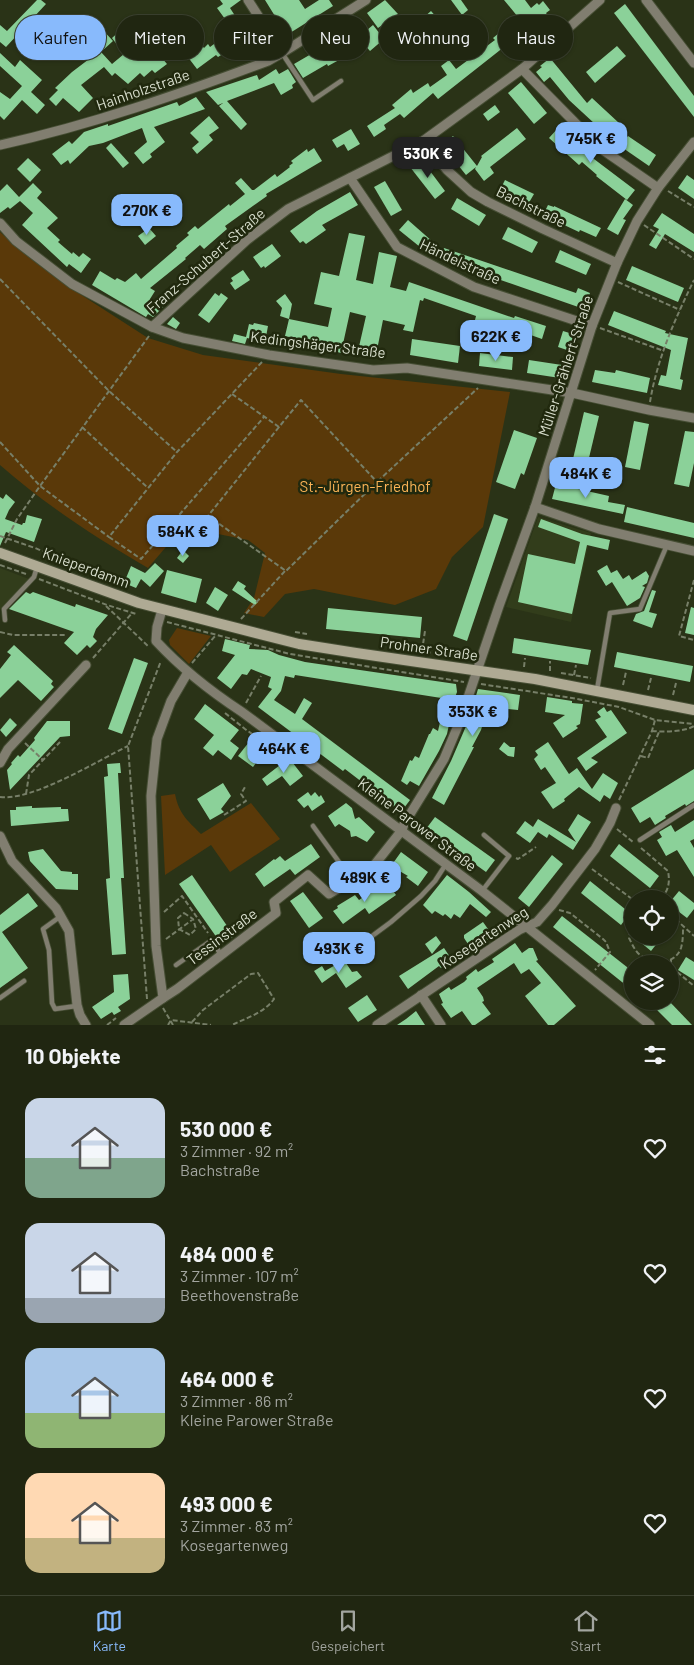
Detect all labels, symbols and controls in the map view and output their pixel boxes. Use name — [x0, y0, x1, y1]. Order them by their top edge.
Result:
chip: Kaufen — [15, 15, 106, 60]
chip: Mieten — [116, 15, 204, 60]
chip: Filter — [214, 15, 292, 60]
chip: Neu — [302, 15, 369, 60]
chip: Wohnung — [379, 15, 488, 60]
chip: Haus — [498, 15, 573, 60]
street label: Hainholzstraße — [94, 65, 192, 113]
pin: 745K € — [550, 121, 632, 164]
text: 745K € — [566, 128, 616, 147]
pin: 530K € — [387, 136, 469, 179]
text: 530K € — [403, 143, 453, 162]
street label: Bachstraße — [494, 182, 569, 231]
pin: 270K € — [106, 194, 188, 236]
text: 270K € — [122, 200, 172, 219]
street label: Franz-Schubert-Straße — [142, 204, 268, 317]
street label: Händelstraße — [417, 235, 504, 288]
street label: Müller-Grählert-Straße — [534, 293, 596, 439]
pin: 622K € — [455, 320, 537, 362]
text: 622K € — [471, 326, 521, 345]
street label: Kedingshäger Straße — [250, 327, 387, 361]
pin: 484K € — [545, 456, 627, 499]
text: 484K € — [560, 463, 612, 482]
park label: St.-Jürgen-Friedhof — [299, 477, 431, 495]
pin: 584K € — [142, 514, 224, 557]
text: 584K € — [158, 521, 208, 540]
street label: Knieperdamm — [40, 543, 132, 591]
street label: Prohner Straße — [379, 632, 479, 664]
pin: 353K € — [432, 694, 514, 737]
text: 353K € — [448, 701, 498, 720]
pin: 464K € — [243, 732, 325, 774]
text: 464K € — [258, 738, 310, 757]
street label: Kleine Parower Straße — [355, 774, 480, 875]
pin: 489K € — [324, 860, 406, 903]
text: 489K € — [340, 867, 390, 886]
map controls — [624, 890, 679, 1010]
button: locate — [624, 890, 679, 945]
street label: Kosegartenweg — [436, 902, 531, 972]
street label: Tessinstraße — [183, 904, 260, 969]
pin: 493K € — [298, 932, 380, 974]
text: 493K € — [314, 938, 364, 957]
button: layers — [624, 955, 679, 1010]
icon: filters — [641, 1041, 669, 1069]
text: 10 Objekte — [25, 1043, 121, 1068]
text: 530 000 € — [180, 1116, 272, 1141]
icon: home — [65, 1118, 125, 1178]
icon: heart — [641, 1134, 669, 1162]
text: 3 Zimmer · 92 m² — [180, 1141, 293, 1160]
text: Bachstraße — [180, 1160, 260, 1179]
text: 484 000 € — [180, 1241, 274, 1266]
icon: home — [65, 1243, 125, 1303]
icon: heart — [641, 1259, 669, 1287]
text: 3 Zimmer · 107 m² — [180, 1266, 299, 1285]
text: Beethovenstraße — [180, 1285, 299, 1304]
text: 464 000 € — [180, 1366, 274, 1391]
icon: home — [65, 1368, 125, 1428]
icon: heart — [641, 1384, 669, 1412]
text: 3 Zimmer · 86 m² — [180, 1391, 293, 1410]
text: Kleine Parower Straße — [180, 1410, 333, 1429]
text: 493 000 € — [180, 1491, 273, 1516]
icon: home — [65, 1493, 125, 1553]
icon: heart — [641, 1509, 669, 1537]
text: 3 Zimmer · 83 m² — [180, 1516, 293, 1535]
text: Kosegartenweg — [180, 1535, 288, 1554]
tab: Karte — [93, 1607, 126, 1654]
tab: Gespeichert — [311, 1607, 385, 1654]
tab: Start — [570, 1607, 601, 1654]

